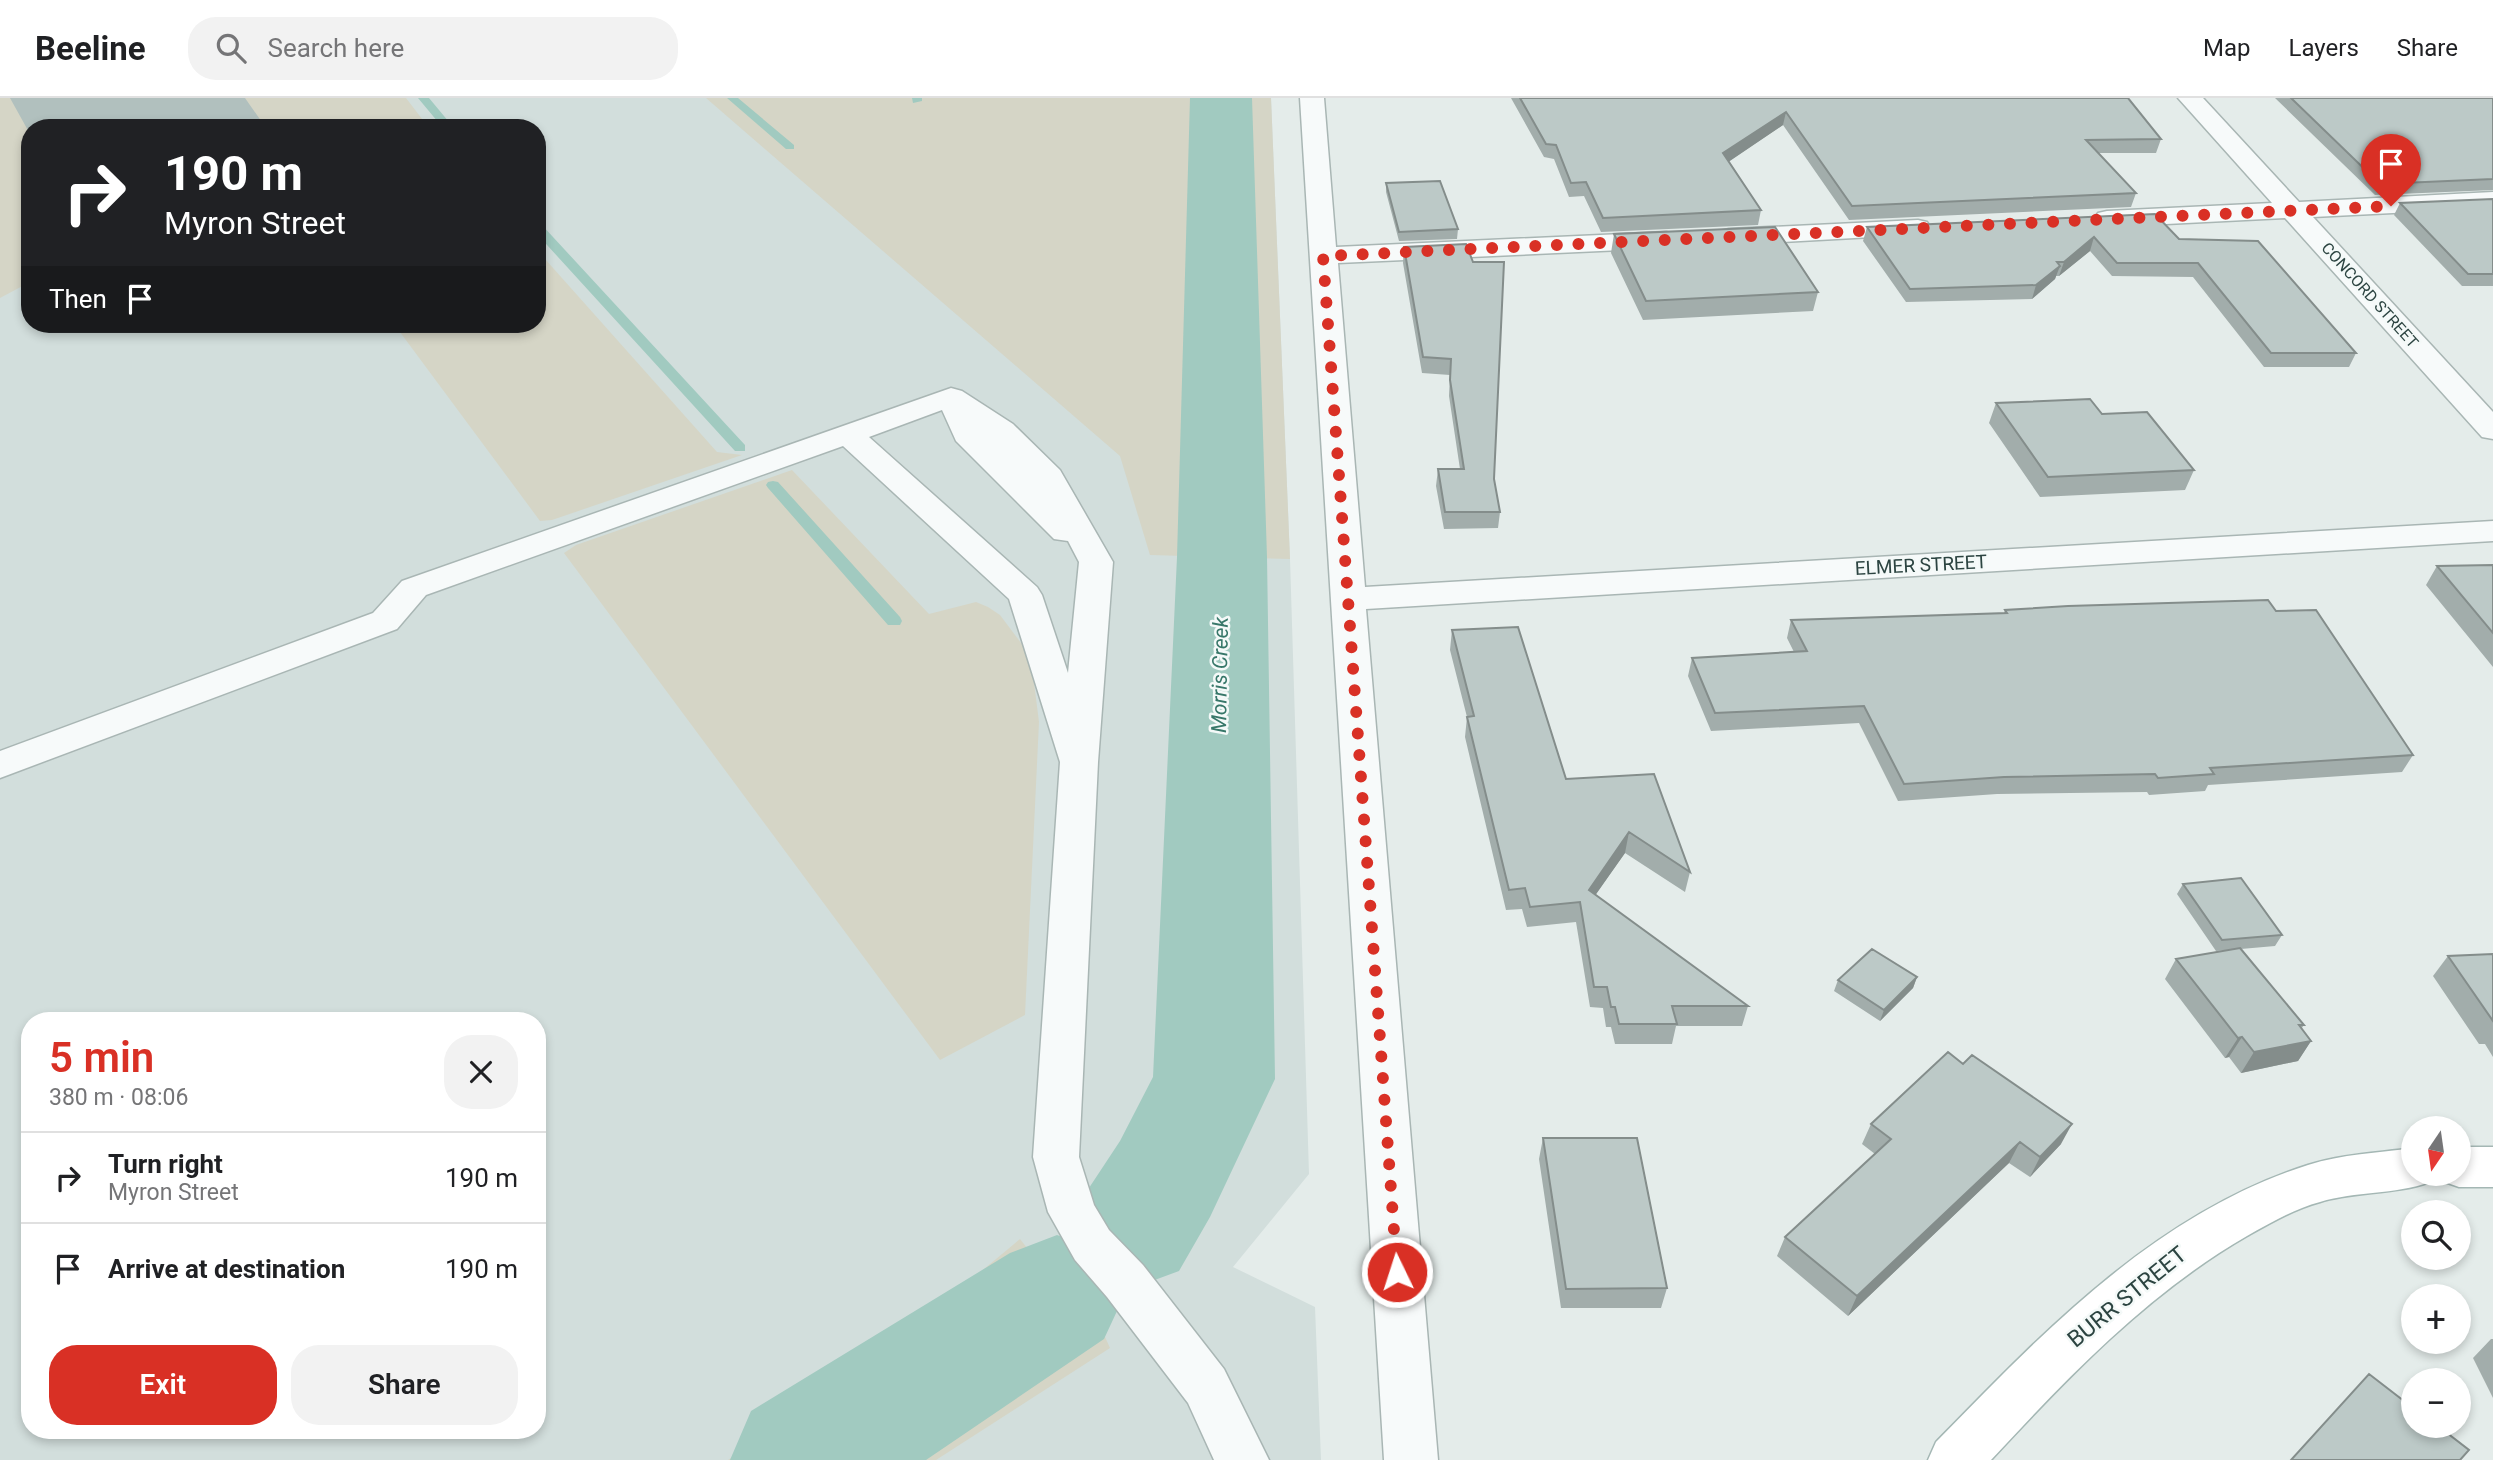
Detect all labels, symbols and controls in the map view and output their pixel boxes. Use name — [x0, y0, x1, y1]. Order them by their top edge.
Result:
search box — [188, 17, 678, 80]
text: Beeline — [35, 29, 146, 68]
icon: search — [212, 29, 250, 67]
text: Search here — [268, 33, 404, 63]
text: Map — [2203, 34, 2251, 62]
text: Layers — [2289, 34, 2359, 62]
text: Share — [2397, 34, 2458, 62]
pin — [2361, 134, 2421, 206]
text: 190 m — [164, 145, 303, 202]
icon: arrive — [2372, 145, 2410, 183]
icon: right — [49, 147, 140, 238]
text: Myron Street — [164, 204, 346, 242]
street label: CONCORD STREET — [2318, 238, 2423, 352]
icon: arrive — [121, 280, 159, 318]
text: Then — [49, 284, 107, 314]
street label: ELMER STREET — [1854, 550, 1988, 580]
water label: Morris Creek — [1207, 616, 1233, 733]
text: 5 min — [49, 1033, 154, 1082]
button: close — [444, 1035, 518, 1109]
text: 380 m · 08:06 — [49, 1084, 188, 1111]
north arrow — [2401, 1116, 2471, 1186]
map controls — [2401, 1116, 2471, 1438]
text: Turn right — [108, 1149, 223, 1179]
icon: right — [49, 1159, 87, 1197]
text: 190 m — [445, 1163, 518, 1193]
text: Myron Street — [108, 1179, 239, 1206]
button: search — [2401, 1200, 2471, 1270]
position arrow — [1360, 1235, 1434, 1309]
street label: BURR STREET — [2062, 1241, 2192, 1353]
icon: arrive — [49, 1250, 87, 1288]
text: Arrive at destination — [108, 1254, 345, 1284]
text: 190 m — [445, 1254, 518, 1284]
button: + — [2401, 1284, 2471, 1354]
button: Exit — [49, 1345, 277, 1425]
button: Share — [291, 1345, 518, 1425]
button: − — [2401, 1368, 2471, 1438]

